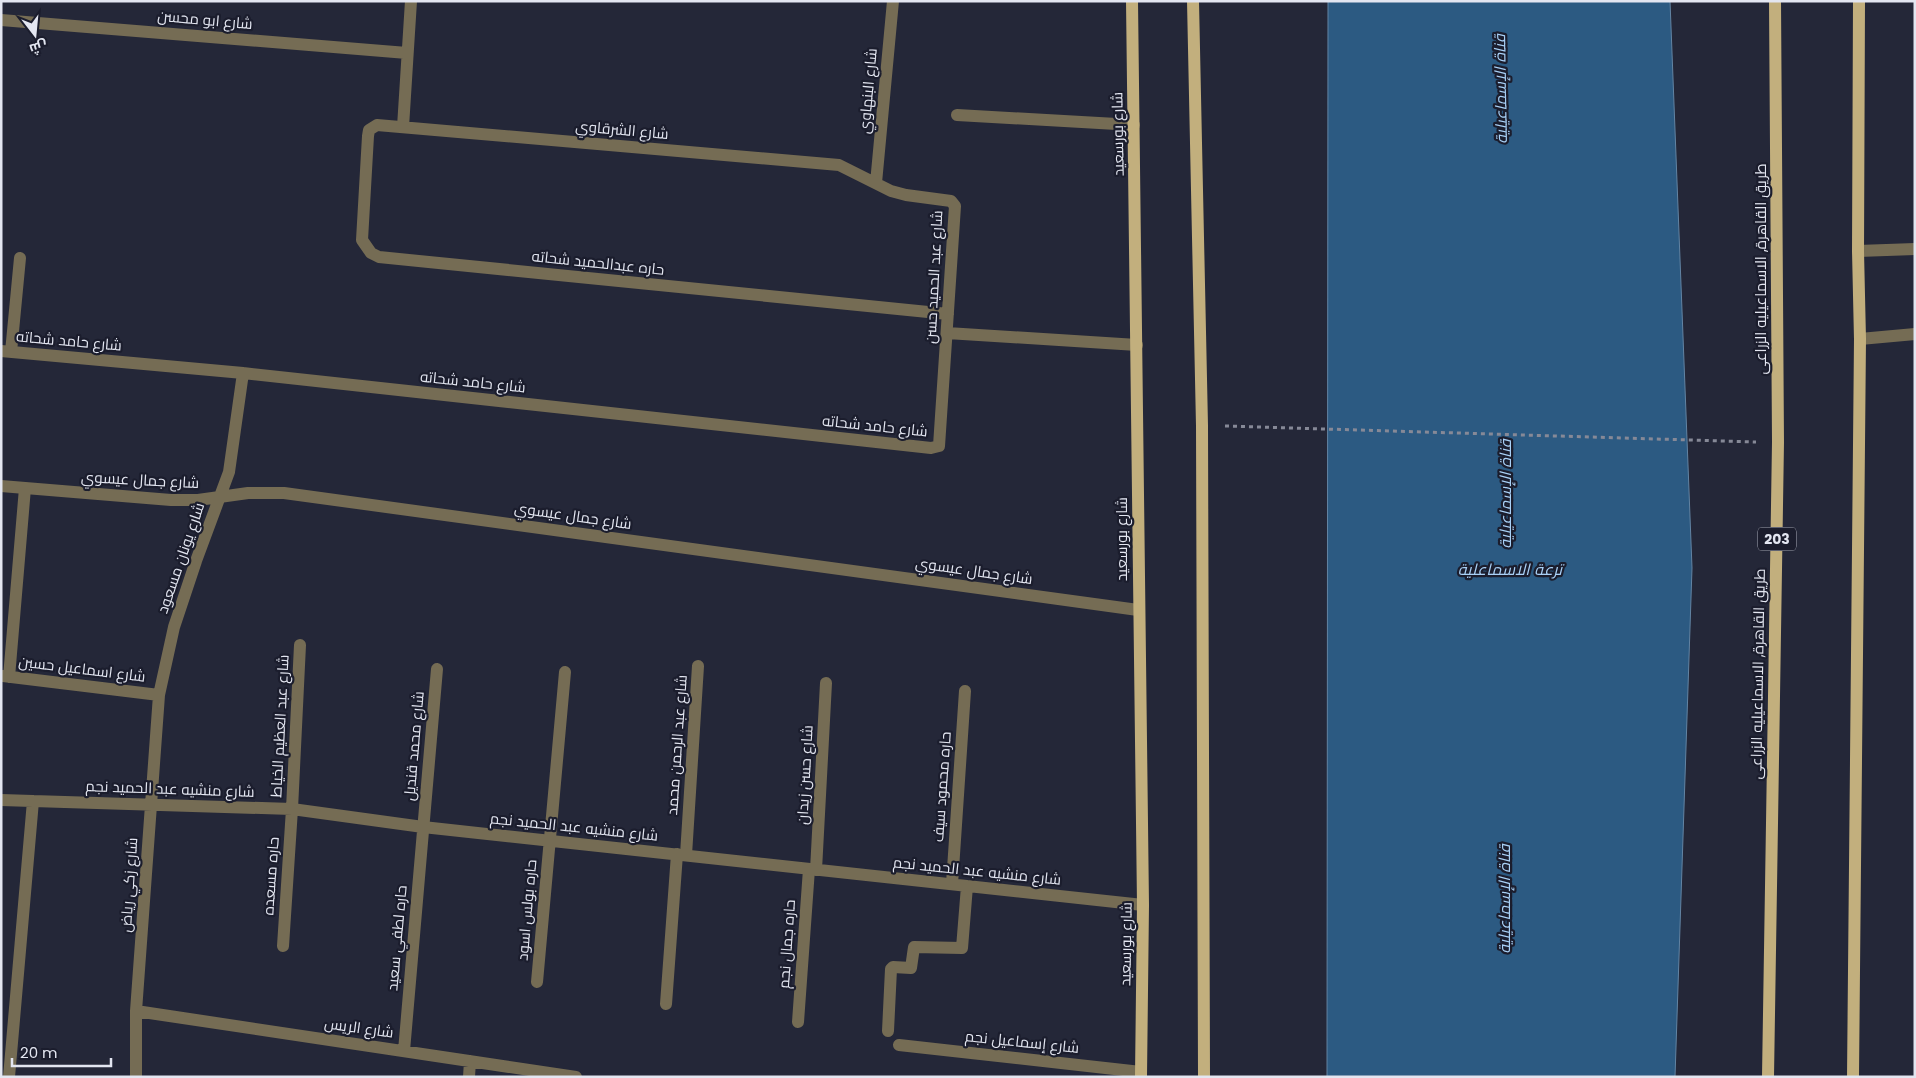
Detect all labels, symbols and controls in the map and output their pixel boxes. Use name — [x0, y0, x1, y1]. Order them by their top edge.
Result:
street label: شارع ابو محسن — [156, 5, 254, 35]
north arrow — [10, 10, 60, 60]
water label: قناة الإسماعيلية — [1488, 33, 1513, 144]
text: ش — [27, 35, 50, 60]
street label: شارع البنهاوي — [853, 47, 884, 135]
street label: شارع بورسعيد — [1106, 92, 1130, 176]
street label: شارع الشرقاوي — [574, 115, 670, 146]
street label: طريق القاهرة, الاسماعيليه الزراعى — [1750, 163, 1771, 375]
street label: شارع عبد الحميد حسن — [920, 210, 948, 344]
street label: حاره عبدالحميد شحاته — [531, 245, 665, 280]
street label: شارع حامد شحاته — [15, 325, 123, 357]
street label: شارع حامد شحاته — [419, 366, 527, 398]
street label: شارع حامد شحاته — [821, 410, 929, 442]
water label: قناة الإسماعيلية — [1494, 438, 1517, 549]
street label: شارع جمال عيسوي — [80, 466, 200, 495]
street label: شارع جمال عيسوي — [513, 497, 633, 536]
street label: شارع بورسعيد — [1111, 497, 1133, 581]
street label: شارع يونان مسعود — [152, 500, 210, 616]
road number: 203 — [1758, 528, 1796, 550]
street label: شارع جمال عيسوي — [914, 552, 1034, 591]
water label: ترعة الاسماعلية — [1458, 558, 1565, 581]
street label: طريق القاهرة, الاسماعيليه الزراعى — [1745, 568, 1770, 780]
street label: شارع اسماعيل حسين — [17, 650, 147, 688]
street label: شارع عبد العظيم الخياط — [265, 654, 295, 798]
street label: شارع عبد الرحمن محمد — [661, 674, 693, 816]
street label: شارع محمد قنديل — [398, 690, 430, 802]
street label: شارع حسن زيدان — [791, 725, 819, 825]
street label: حاره محمود سيف — [927, 731, 956, 843]
street label: شارع منشيه عبد الحميد نجم — [85, 775, 255, 803]
street label: شارع منشيه عبد الحميد نجم — [489, 807, 659, 847]
street label: حاره مسعده — [257, 836, 284, 916]
street label: شارع زكي رياض — [115, 837, 144, 933]
water label: قناة الإسماعيلية — [1493, 843, 1516, 954]
street label: شارع منشيه عبد الحميد نجم — [892, 851, 1062, 891]
street label: حاره بولس اسود — [512, 859, 541, 961]
street label: حاره لطفي سعيد — [381, 884, 414, 992]
street label: حاره جمال نجم — [773, 899, 800, 989]
street label: شارع بورسعيد — [1114, 902, 1138, 986]
street label: شارع الريس — [323, 1012, 395, 1044]
street label: شارع إسماعيل نجم — [964, 1025, 1080, 1059]
scale bar — [12, 1036, 111, 1068]
text: 20 m — [20, 1042, 58, 1063]

